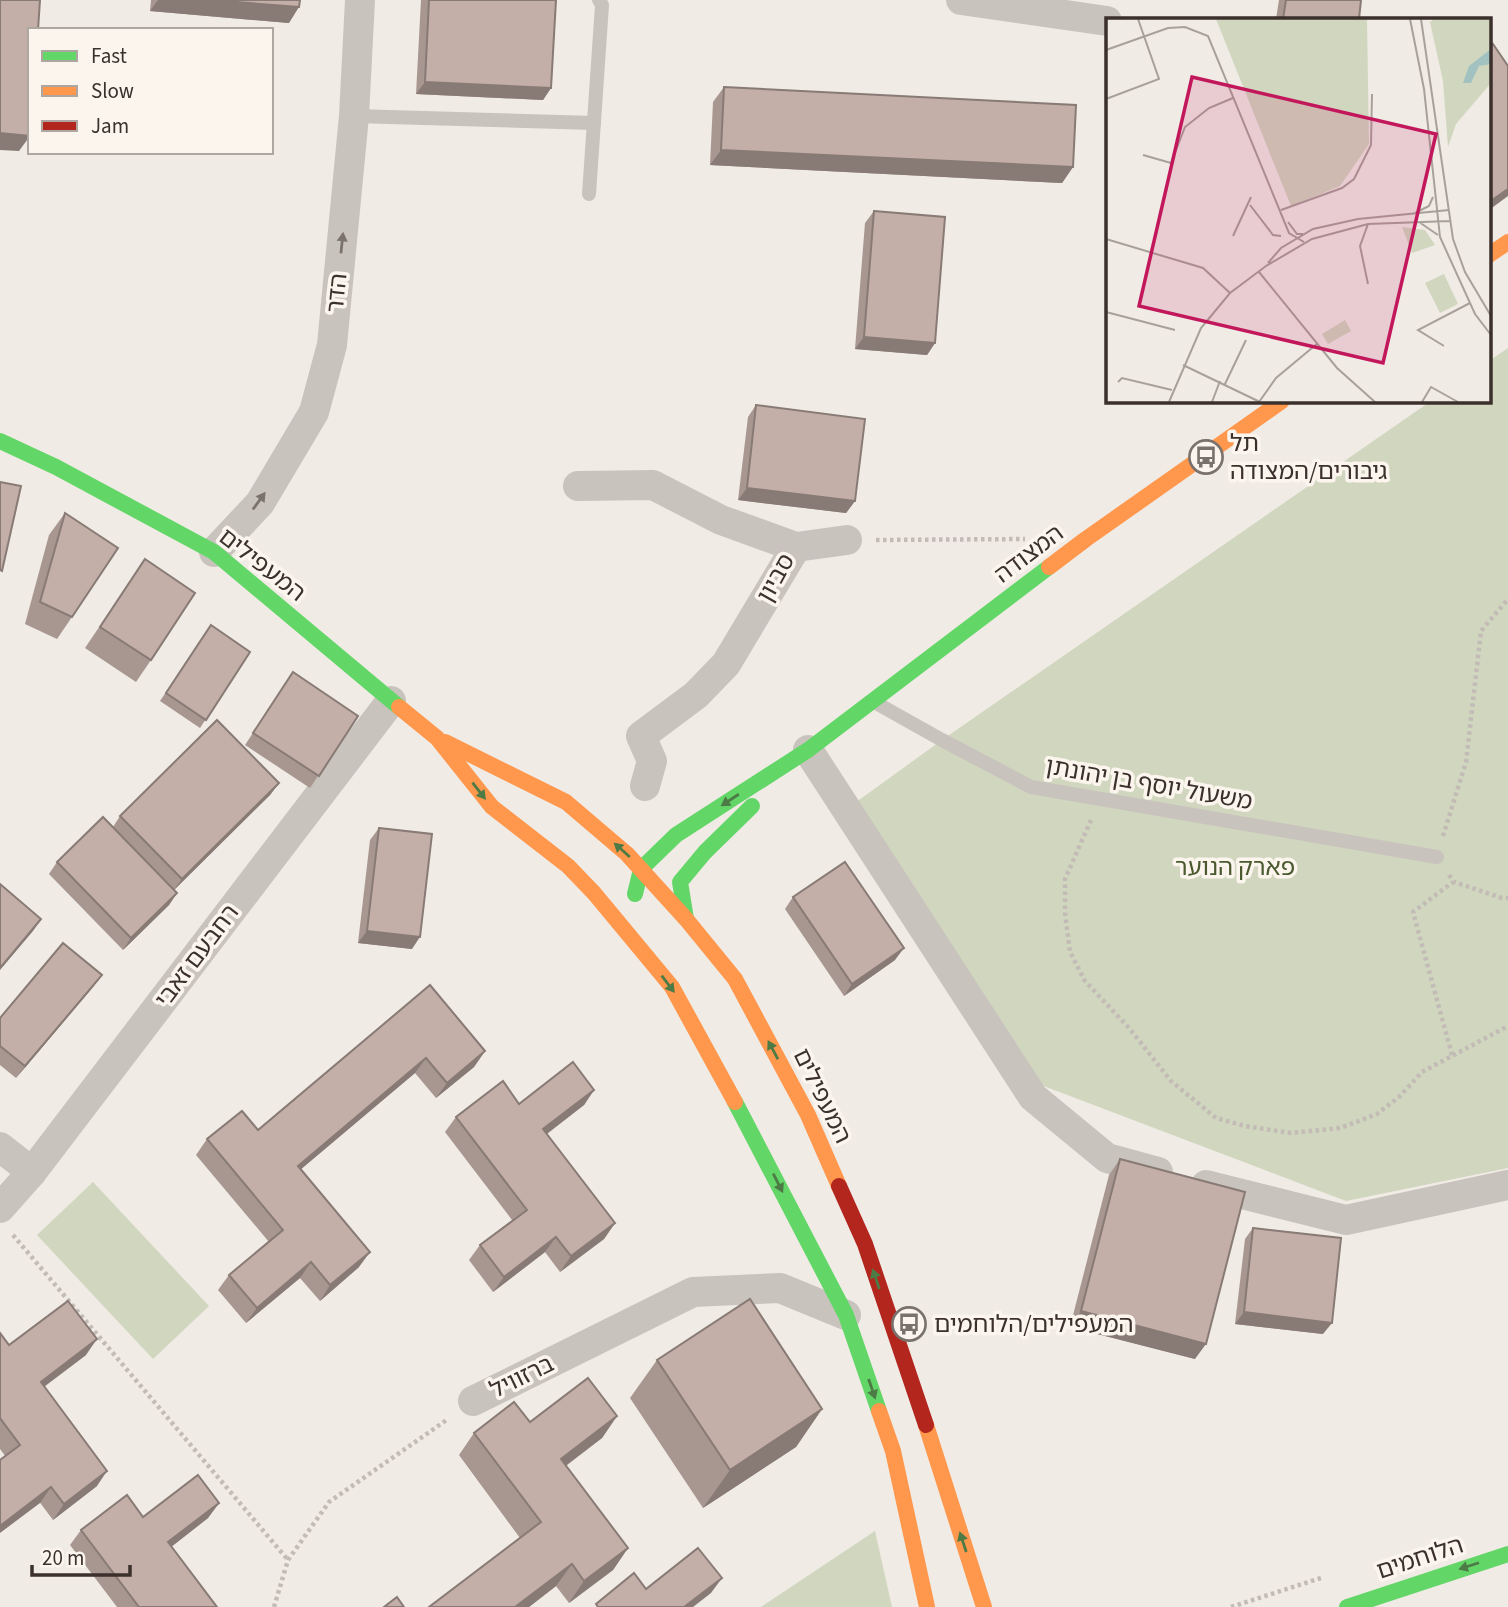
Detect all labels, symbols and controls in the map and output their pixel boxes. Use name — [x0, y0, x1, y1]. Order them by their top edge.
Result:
inset map — [1106, 18, 1490, 402]
legend — [28, 28, 273, 154]
text: Fast — [91, 41, 127, 71]
text: Slow — [91, 76, 134, 106]
text: Jam — [91, 111, 129, 141]
one-way arrow — [336, 232, 347, 254]
street label: הדר — [318, 271, 356, 315]
place label: תל גיבורים/המצודה — [1230, 426, 1387, 489]
bus stop icon: תל גיבורים/המצודה — [1187, 438, 1225, 476]
one-way arrow — [252, 492, 266, 510]
street label: המצודה — [987, 516, 1071, 592]
street label: המעפילים — [211, 520, 313, 610]
street label: סביון — [748, 547, 804, 609]
street label: משעול יוסף בן יהונתן — [1043, 749, 1255, 819]
one-way arrow — [472, 782, 487, 800]
one-way arrow — [720, 794, 740, 807]
one-way arrow — [613, 842, 631, 858]
park label: פארק הנוער — [1175, 850, 1295, 885]
street label: רחבעם זאבי — [146, 897, 248, 1015]
one-way arrow — [661, 974, 675, 993]
one-way arrow — [767, 1040, 779, 1060]
street label: המעפילים — [784, 1043, 860, 1149]
one-way arrow — [772, 1173, 784, 1193]
one-way arrow — [871, 1269, 881, 1290]
bus stop icon: המעפילים/הלוחמים — [890, 1305, 928, 1343]
place label: המעפילים/הלוחמים — [934, 1307, 1134, 1342]
street label: ברזוויל — [484, 1346, 560, 1408]
one-way arrow — [867, 1379, 878, 1400]
street label: הלוחמים — [1372, 1528, 1468, 1588]
one-way arrow — [957, 1531, 968, 1552]
scale bar — [32, 1534, 130, 1578]
text: 20 m — [42, 1543, 84, 1573]
one-way arrow — [1458, 1561, 1479, 1572]

